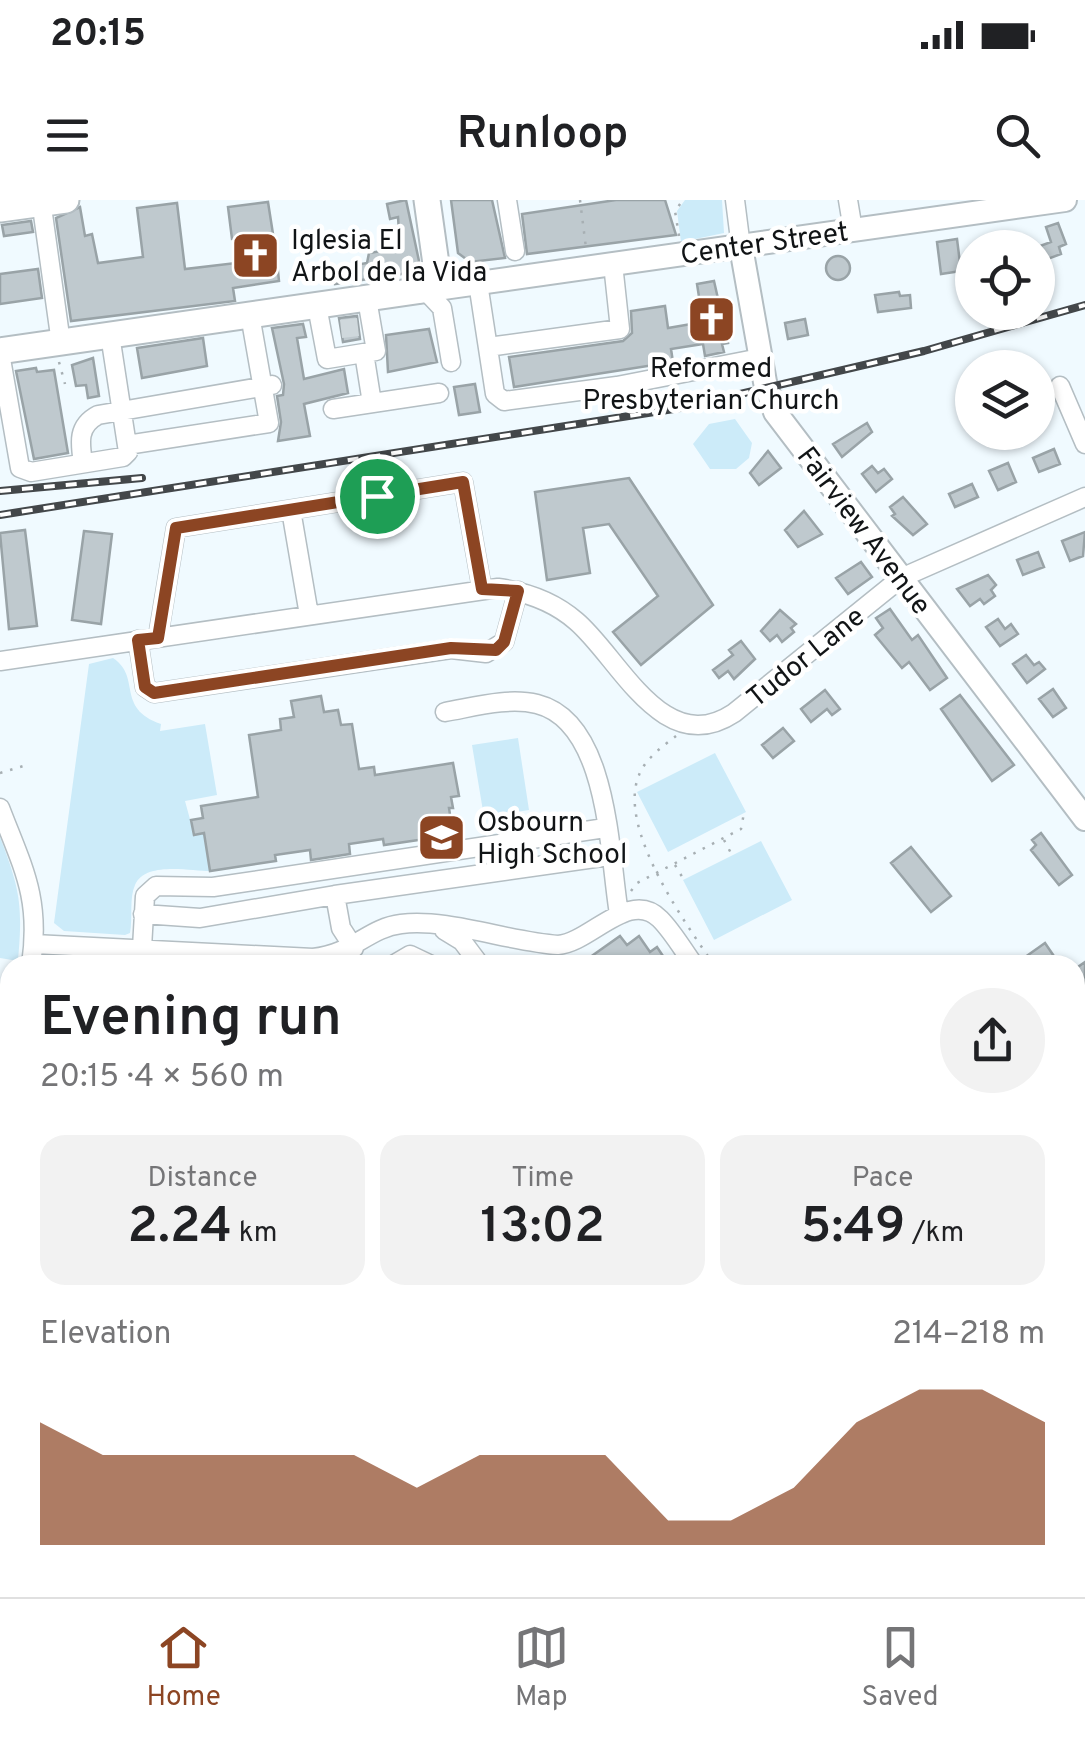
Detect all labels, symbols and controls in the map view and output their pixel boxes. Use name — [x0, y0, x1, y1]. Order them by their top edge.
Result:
text: 20:15 — [50, 11, 146, 60]
text: Runloop — [457, 107, 628, 164]
icon: menu — [40, 108, 95, 163]
icon: search — [990, 108, 1045, 163]
street label: Center Street — [678, 215, 851, 275]
place label: Iglesia El Arbol de la Vida — [291, 224, 487, 292]
church icon: Iglesia El Arbol de la Vida — [230, 229, 282, 281]
map controls — [955, 230, 1055, 450]
button: locate — [955, 230, 1055, 330]
church icon: Reformed Presbyterian Church — [685, 293, 737, 345]
button: layers — [955, 350, 1055, 450]
place label: Reformed Presbyterian Church — [582, 352, 840, 420]
street label: Fairview Avenue — [788, 440, 938, 623]
pin — [335, 454, 420, 539]
icon: arrive — [350, 469, 405, 524]
street label: Tudor Lane — [741, 600, 873, 717]
place label: Osbourn High School — [477, 806, 627, 874]
school or university icon: Osbourn High School — [416, 811, 468, 863]
text: Evening run — [40, 985, 342, 1055]
button: share — [940, 988, 1045, 1093]
text: 20:15 · 4 × 560 m — [40, 1058, 284, 1098]
text: Distance — [148, 1161, 257, 1197]
text: Time — [511, 1161, 574, 1197]
text: Pace — [852, 1161, 913, 1197]
text: 2.24 — [127, 1197, 232, 1260]
text: 13:02 — [480, 1197, 605, 1260]
text: 5:49 — [801, 1197, 905, 1260]
text: km — [232, 1216, 278, 1252]
text: /km — [905, 1216, 964, 1252]
text: Elevation — [40, 1315, 172, 1355]
text: 214–218 m — [892, 1315, 1045, 1355]
tab: Home — [146, 1620, 221, 1716]
tab: Map — [514, 1620, 569, 1716]
tab: Saved — [862, 1620, 939, 1716]

